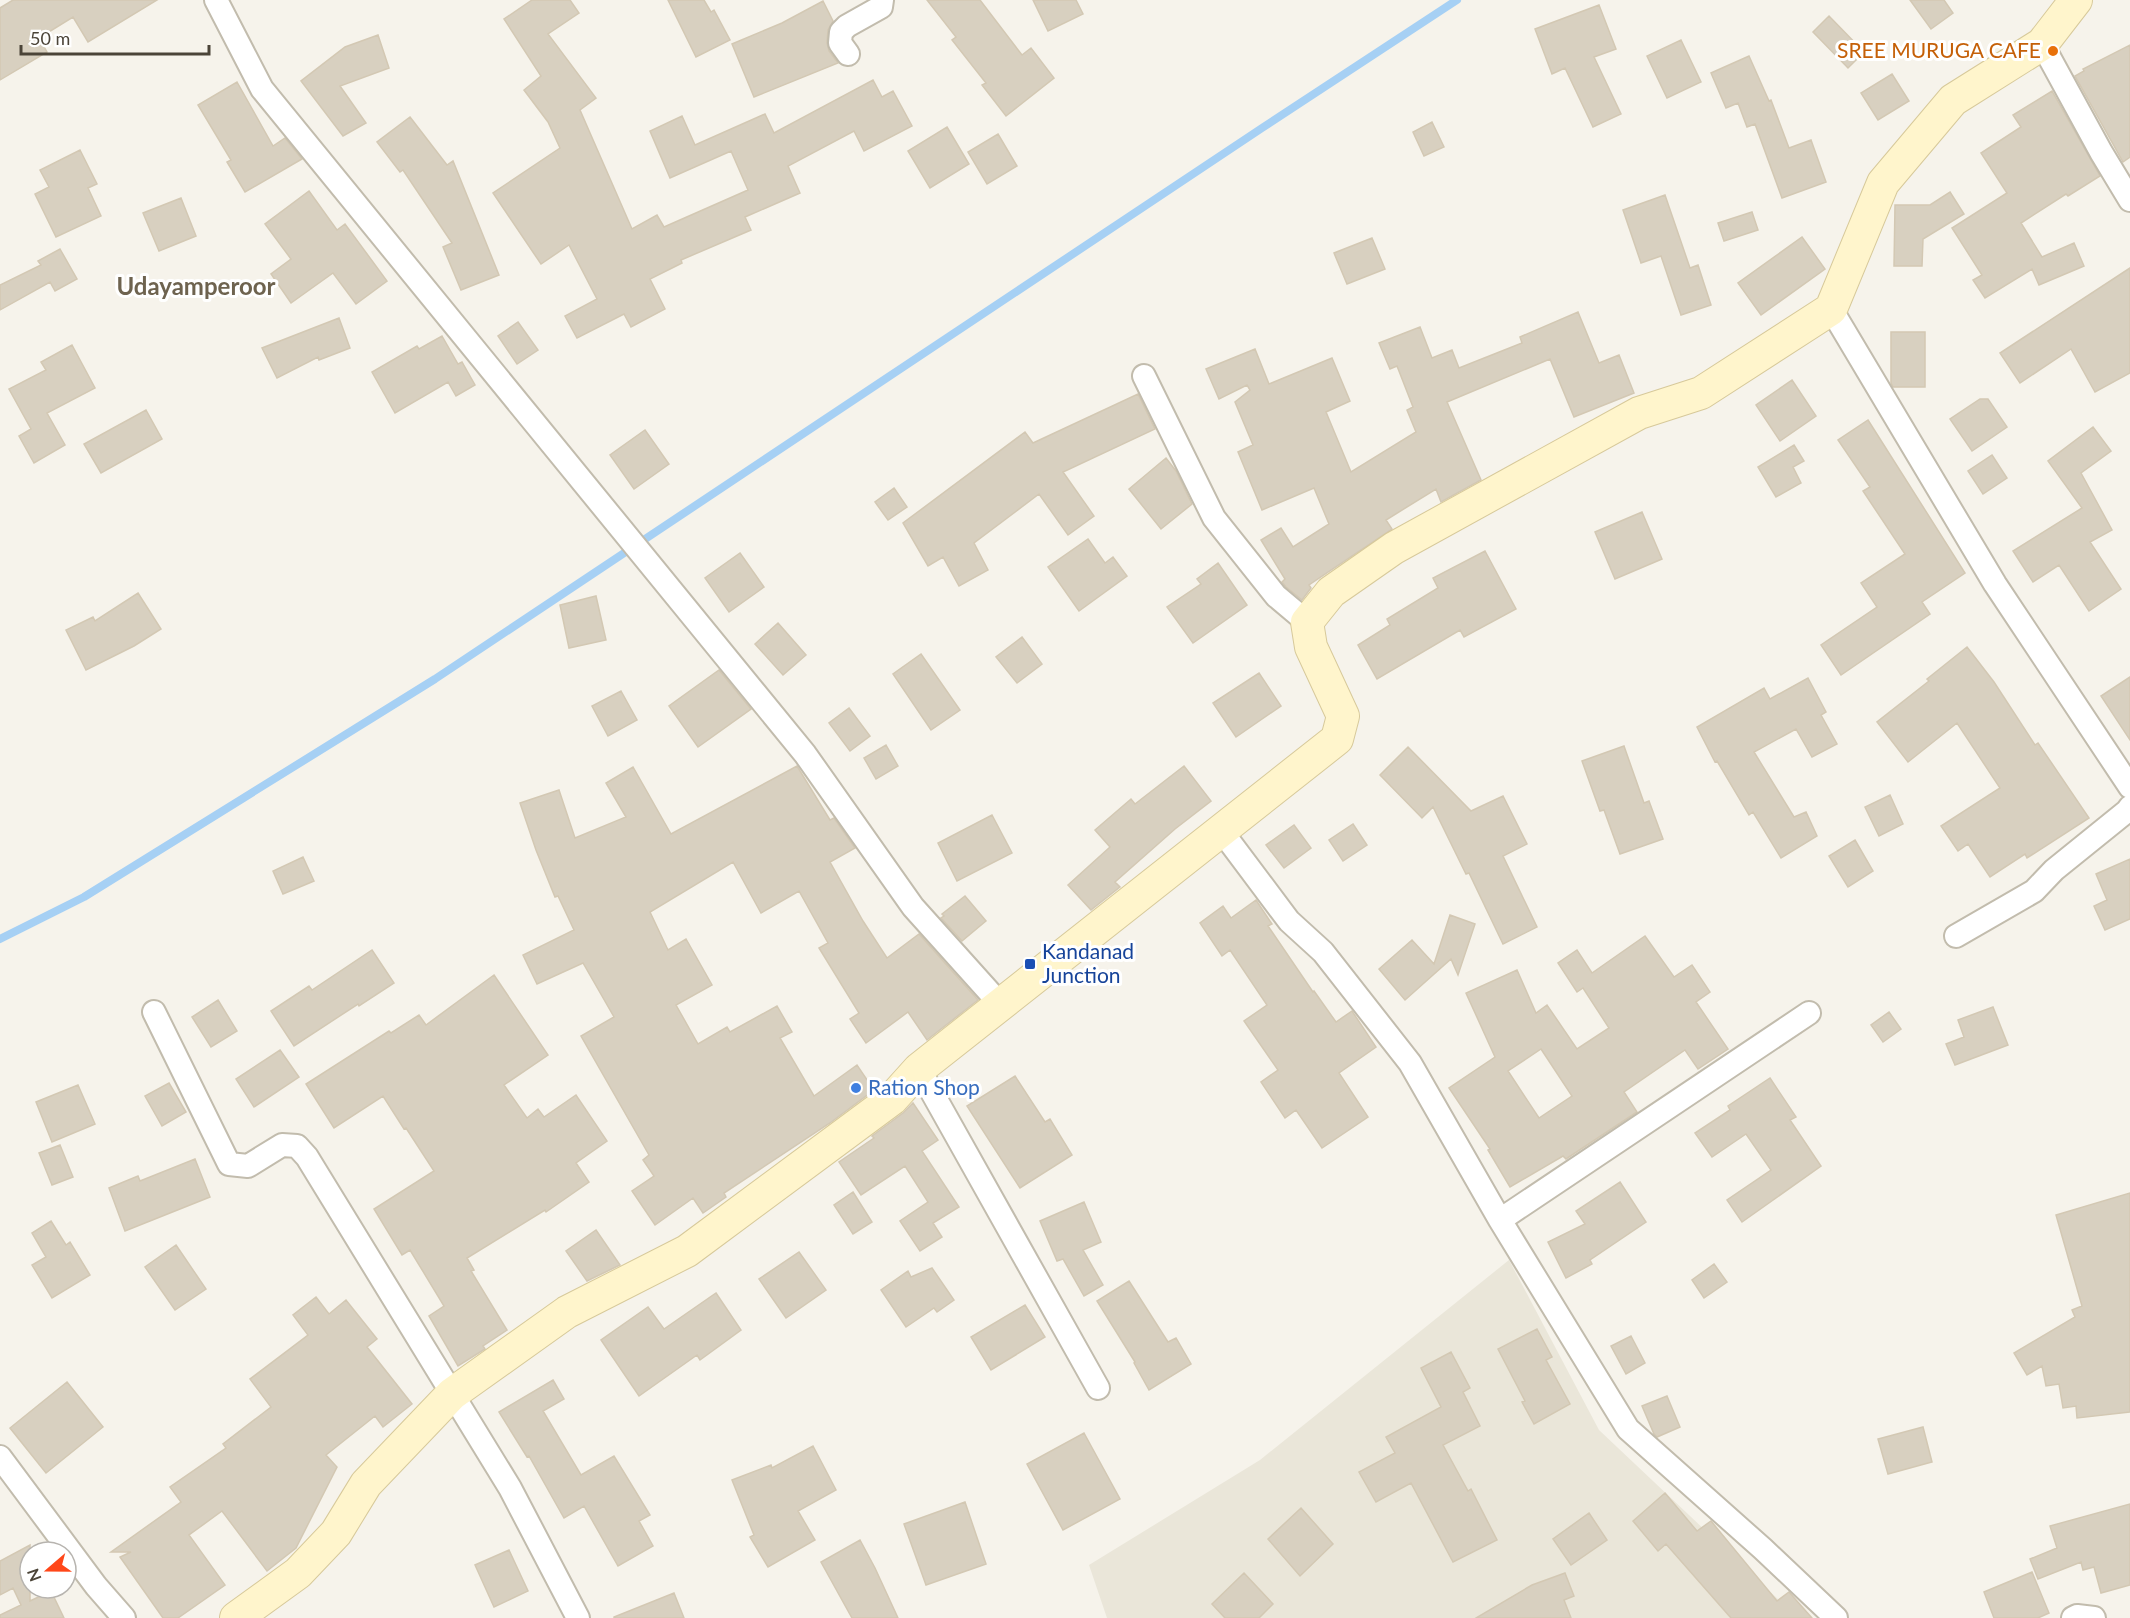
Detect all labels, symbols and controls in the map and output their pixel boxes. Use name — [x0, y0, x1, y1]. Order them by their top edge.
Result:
scale bar — [21, 18, 208, 56]
text: 50 m — [30, 27, 70, 49]
place label: SREE MURUGA CAFE — [1837, 37, 2041, 62]
marker: SREE MURUGA CAFE — [2046, 44, 2060, 58]
district label: Udayamperoor — [116, 271, 276, 300]
place label: Kandanad Junction — [1042, 938, 1134, 987]
marker: Kandanad Junction — [1023, 957, 1037, 971]
place label: Ration Shop — [868, 1074, 980, 1099]
marker: Ration Shop — [849, 1081, 863, 1095]
north arrow — [18, 1540, 78, 1600]
text: N — [22, 1566, 44, 1584]

